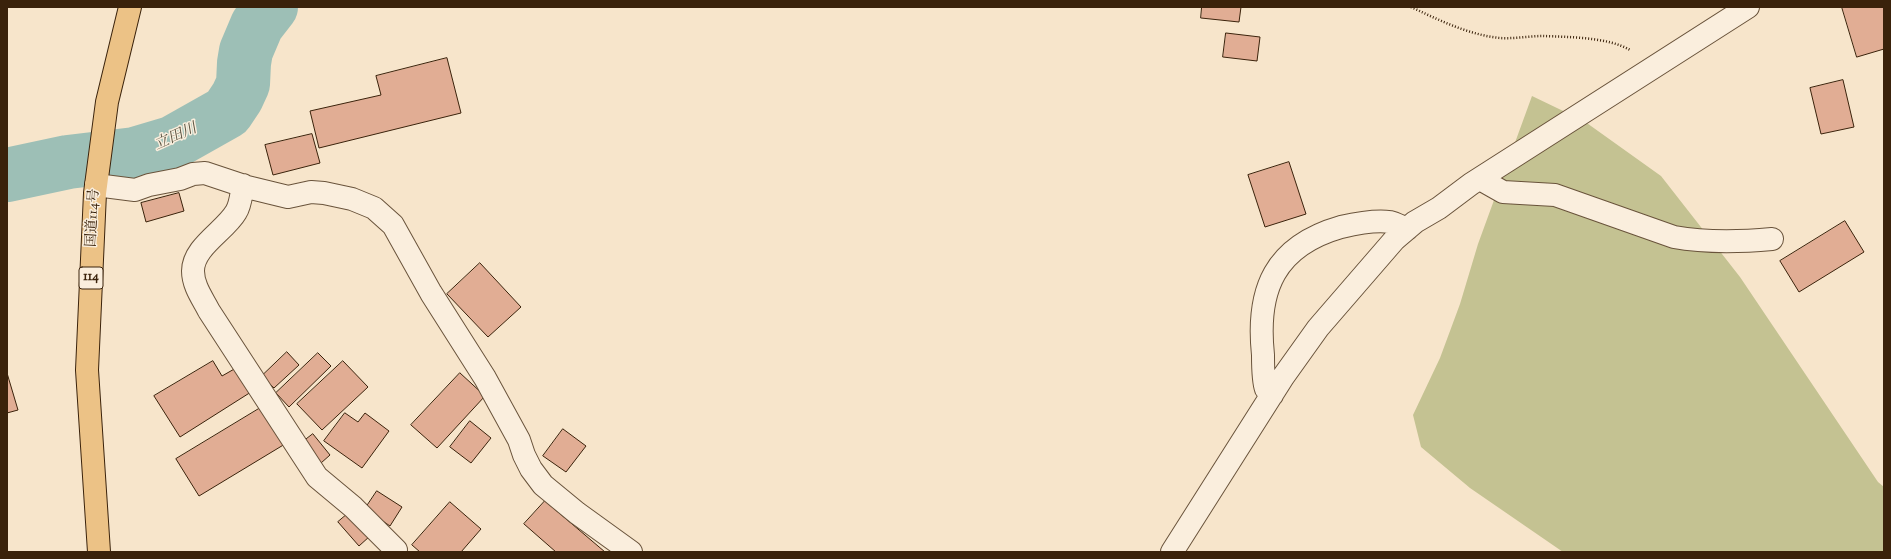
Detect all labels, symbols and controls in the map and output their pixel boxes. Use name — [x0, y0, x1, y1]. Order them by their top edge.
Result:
water label: 立田川 — [152, 121, 200, 155]
street label: 国道114号 — [84, 188, 104, 248]
road number: 114 — [79, 267, 103, 289]

